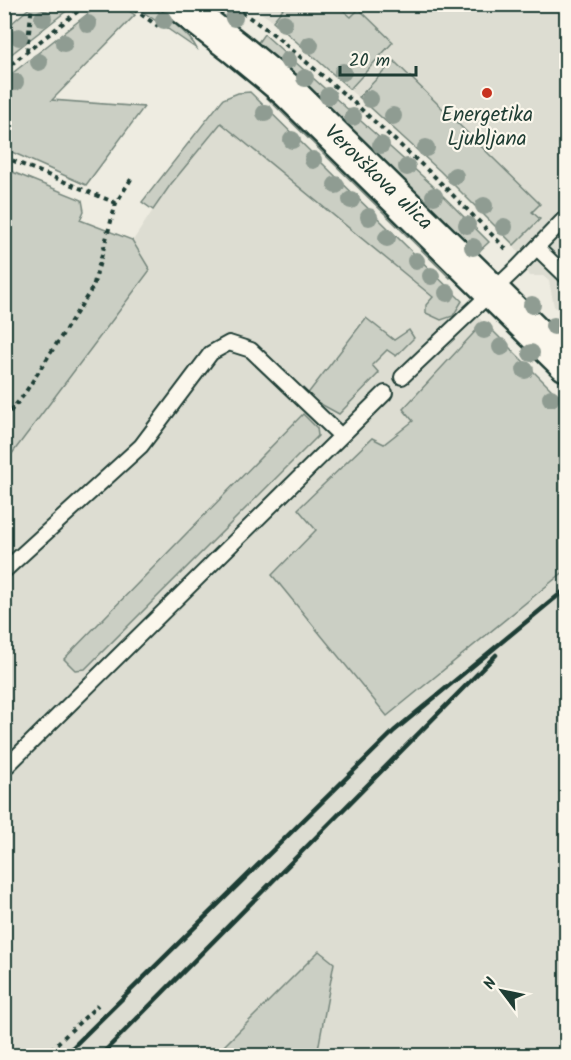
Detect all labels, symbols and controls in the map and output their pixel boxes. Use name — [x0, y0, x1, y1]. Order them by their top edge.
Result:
scale bar — [340, 39, 416, 77]
text: 20 m — [349, 47, 390, 76]
marker: Energetika Ljubljana — [480, 86, 494, 100]
place label: Energetika Ljubljana — [441, 99, 533, 156]
street label: Verovškova ulica — [316, 117, 440, 239]
north arrow — [472, 961, 532, 1021]
text: N — [477, 973, 504, 995]

